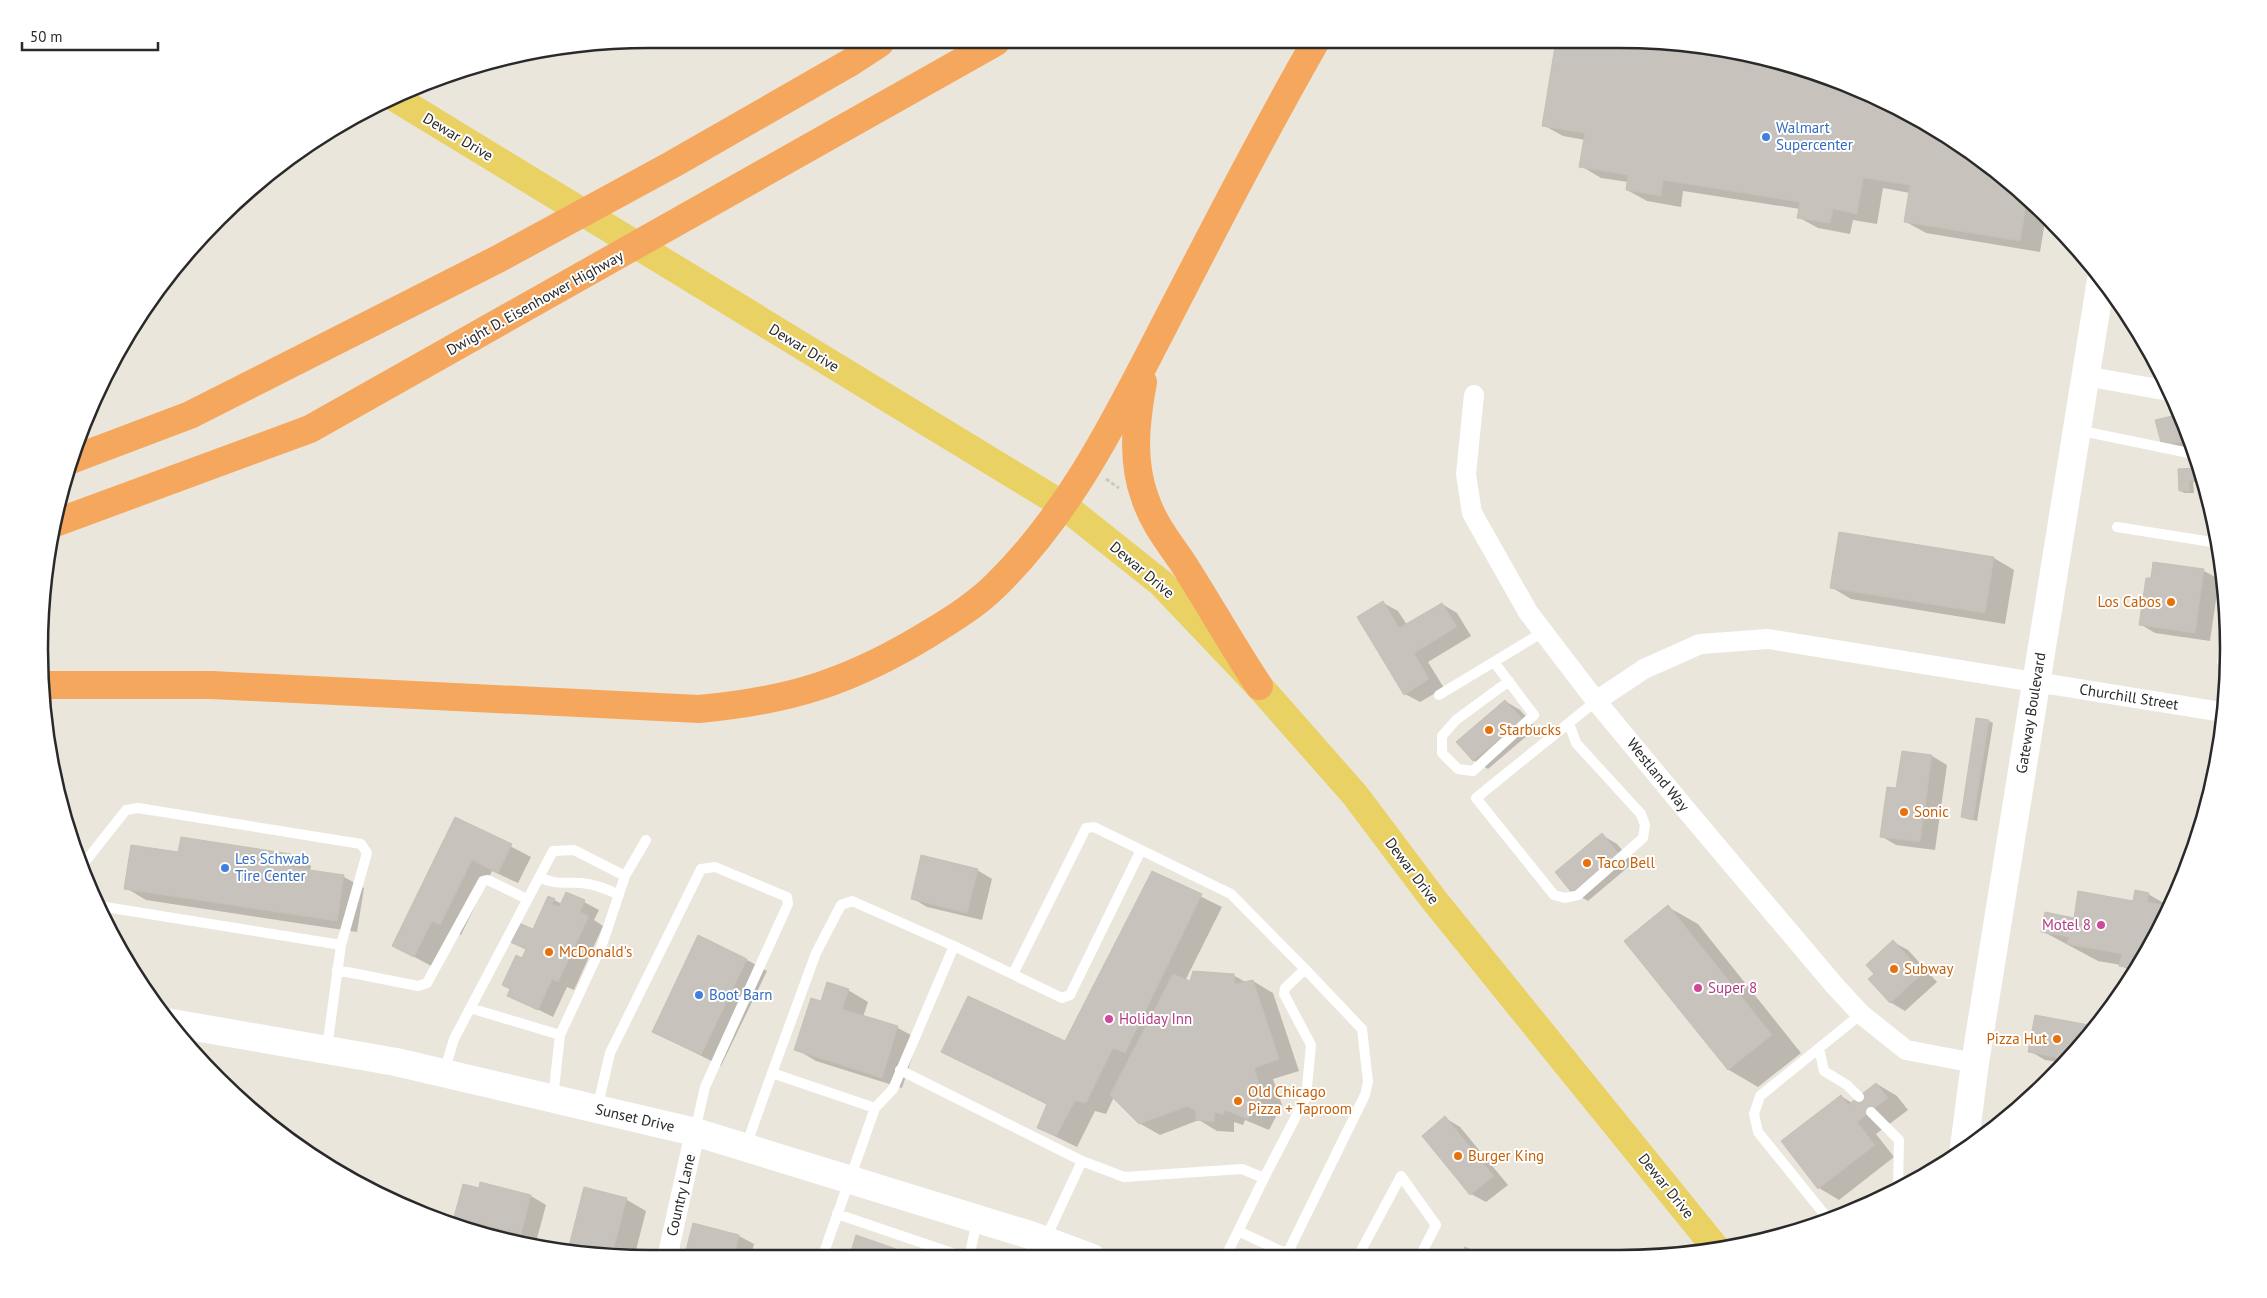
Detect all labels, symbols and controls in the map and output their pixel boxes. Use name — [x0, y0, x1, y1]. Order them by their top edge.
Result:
scale bar — [22, 20, 159, 52]
text: 50 m — [30, 27, 63, 46]
street label: Dewar Drive — [420, 108, 497, 165]
place label: Walmart Supercenter — [1776, 118, 1853, 154]
marker: Walmart Supercenter — [1760, 131, 1772, 143]
street label: Dwight D. Eisenhower Highway — [443, 246, 627, 359]
street label: Dewar Drive — [766, 319, 843, 376]
street label: Dewar Drive — [1106, 537, 1178, 602]
place label: Los Cabos — [2098, 592, 2161, 611]
marker: Los Cabos — [2165, 596, 2177, 608]
street label: Gateway Boulevard — [2012, 651, 2049, 775]
street label: Churchill Street — [2078, 679, 2180, 714]
place label: Starbucks — [1499, 720, 1561, 739]
marker: Starbucks — [1483, 724, 1495, 736]
street label: Westland Way — [1623, 734, 1694, 815]
place label: Sonic — [1914, 802, 1949, 821]
marker: Sonic — [1898, 806, 1910, 818]
street label: Dewar Drive — [1381, 834, 1444, 908]
place label: Les Schwab Tire Center — [235, 849, 309, 885]
place label: Taco Bell — [1597, 853, 1655, 872]
marker: Taco Bell — [1581, 857, 1593, 869]
marker: Les Schwab Tire Center — [219, 862, 231, 874]
place label: Motel 8 — [2042, 915, 2091, 934]
marker: Motel 8 — [2095, 919, 2107, 931]
place label: McDonald's — [559, 942, 632, 961]
marker: McDonald's — [543, 946, 555, 958]
place label: Subway — [1904, 959, 1953, 978]
marker: Subway — [1888, 963, 1900, 975]
place label: Super 8 — [1708, 978, 1757, 997]
marker: Super 8 — [1692, 982, 1704, 994]
place label: Boot Barn — [709, 985, 772, 1004]
marker: Boot Barn — [693, 989, 705, 1001]
place label: Holiday Inn — [1119, 1009, 1192, 1028]
marker: Holiday Inn — [1103, 1013, 1115, 1025]
place label: Pizza Hut — [1986, 1029, 2047, 1048]
marker: Pizza Hut — [2051, 1033, 2063, 1045]
place label: Old Chicago Pizza + Taproom — [1248, 1082, 1352, 1118]
marker: Old Chicago Pizza + Taproom — [1232, 1095, 1244, 1107]
street label: Sunset Drive — [594, 1099, 677, 1136]
place label: Burger King — [1468, 1146, 1544, 1165]
street label: Dewar Drive — [1634, 1149, 1698, 1222]
marker: Burger King — [1452, 1150, 1464, 1162]
street label: Country Lane — [662, 1152, 699, 1238]

